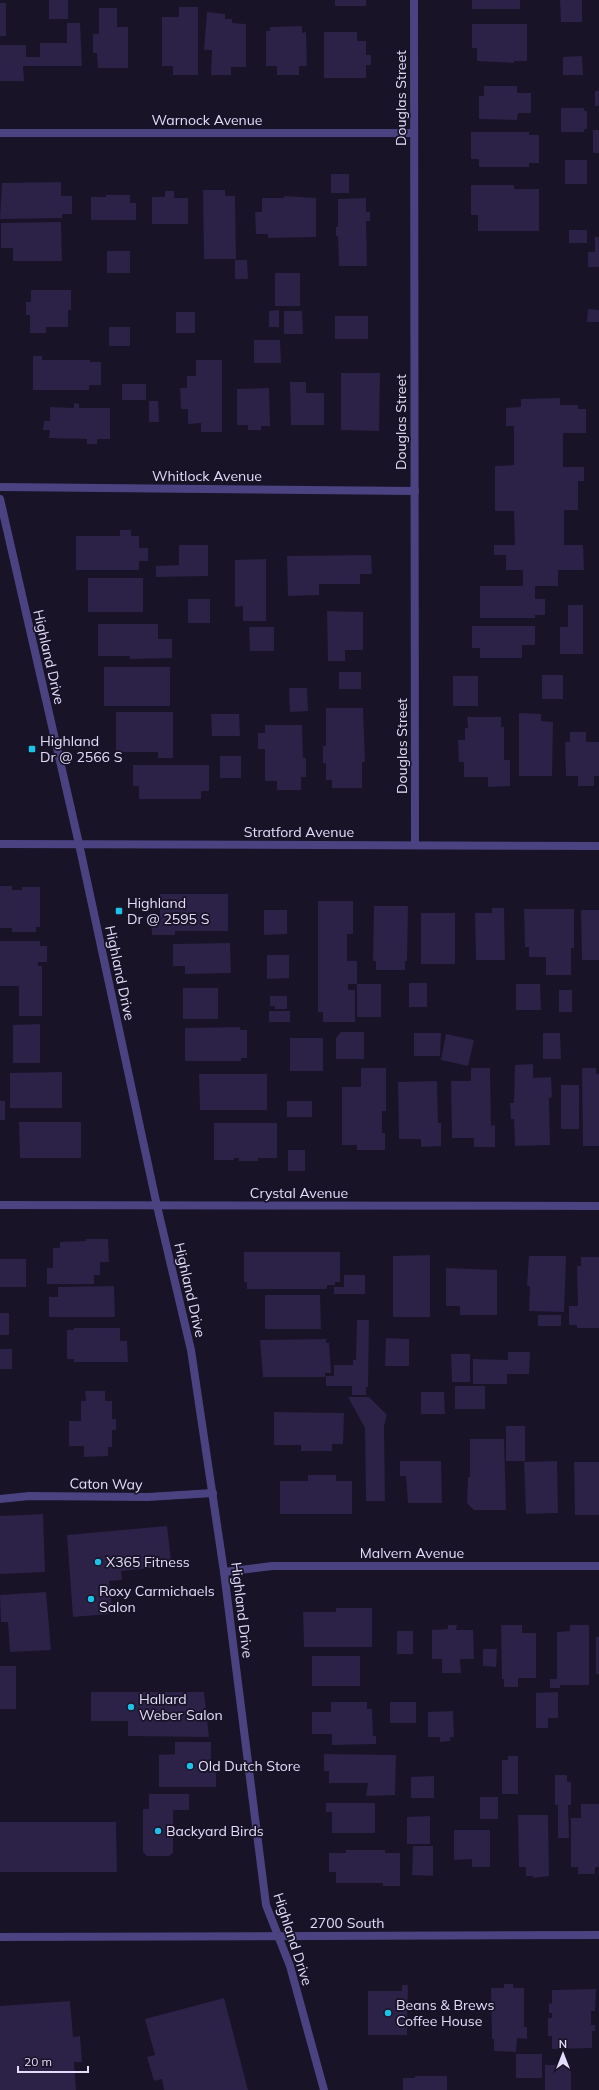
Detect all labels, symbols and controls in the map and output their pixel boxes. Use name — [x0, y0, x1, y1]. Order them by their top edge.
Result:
street label: Douglas Street — [392, 50, 410, 146]
street label: Warnock Avenue — [151, 111, 263, 129]
street label: Douglas Street — [392, 374, 410, 470]
street label: Whitlock Avenue — [152, 467, 262, 485]
street label: Highland Drive — [29, 608, 69, 706]
street label: Douglas Street — [393, 698, 411, 794]
place label: Highland Dr @ 2566 S — [40, 732, 123, 766]
marker: Highland Dr @ 2566 S — [27, 744, 37, 754]
street label: Stratford Avenue — [244, 823, 354, 841]
place label: Highland Dr @ 2595 S — [127, 894, 210, 928]
marker: Highland Dr @ 2595 S — [114, 906, 124, 916]
street label: Highland Drive — [101, 924, 139, 1022]
street label: Crystal Avenue — [250, 1184, 348, 1202]
street label: Highland Drive — [170, 1241, 210, 1339]
street label: Caton Way — [69, 1474, 143, 1494]
street label: Malvern Avenue — [360, 1544, 464, 1562]
place label: X365 Fitness — [106, 1553, 190, 1571]
marker: X365 Fitness — [93, 1557, 103, 1567]
street label: Highland Drive — [227, 1561, 257, 1659]
place label: Roxy Carmichaels Salon — [99, 1582, 215, 1616]
marker: Roxy Carmichaels Salon — [86, 1594, 96, 1604]
place label: Hallard Weber Salon — [139, 1690, 223, 1724]
marker: Hallard Weber Salon — [126, 1702, 136, 1712]
place label: Old Dutch Store — [198, 1757, 300, 1775]
marker: Old Dutch Store — [185, 1761, 195, 1771]
place label: Backyard Birds — [166, 1822, 264, 1840]
marker: Backyard Birds — [153, 1826, 163, 1836]
street label: Highland Drive — [270, 1890, 316, 1988]
street label: 2700 South — [309, 1914, 385, 1932]
place label: Beans & Brews Coffee House — [396, 1996, 494, 2030]
marker: Beans & Brews Coffee House — [383, 2008, 393, 2018]
north arrow — [543, 2034, 583, 2074]
text: N — [559, 2037, 567, 2051]
scale bar — [18, 2048, 88, 2074]
text: 20 m — [24, 2054, 52, 2069]

